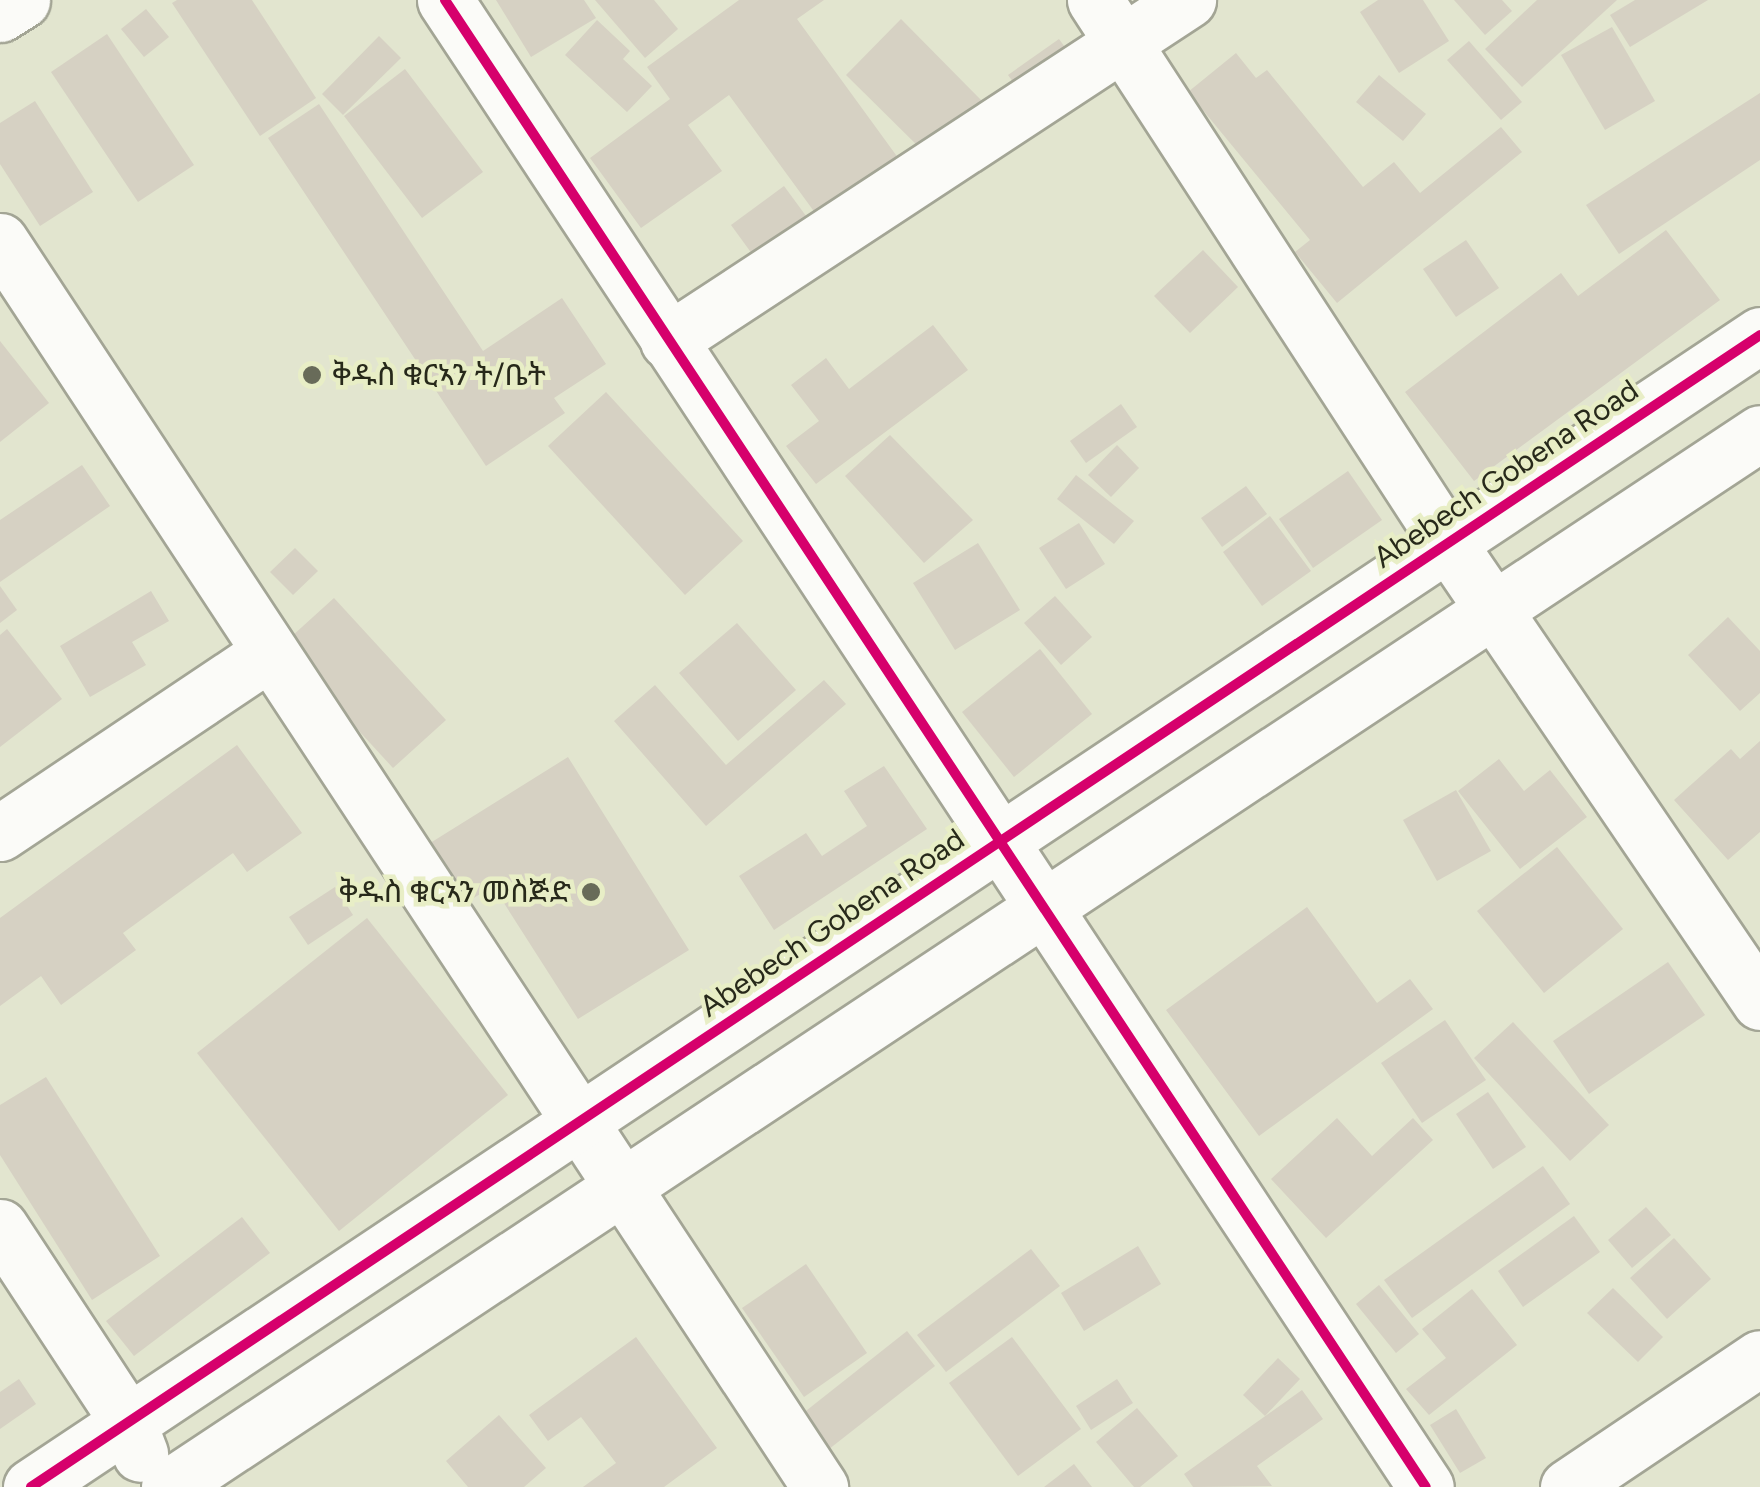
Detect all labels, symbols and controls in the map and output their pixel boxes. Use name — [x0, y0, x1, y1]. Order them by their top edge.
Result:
place label: ቅዱስ ቁርኣን ት/ቤት — [332, 357, 546, 393]
marker: ቅዱስ ቁርኣን ት/ቤት — [301, 364, 323, 386]
street label: Abebech Gobena Road — [1367, 372, 1645, 576]
street label: Abebech Gobena Road — [693, 821, 971, 1025]
place label: ቅዱስ ቁርኣን መስጅድ — [339, 874, 571, 910]
marker: ቅዱስ ቁርኣን መስጅድ — [580, 881, 602, 903]

